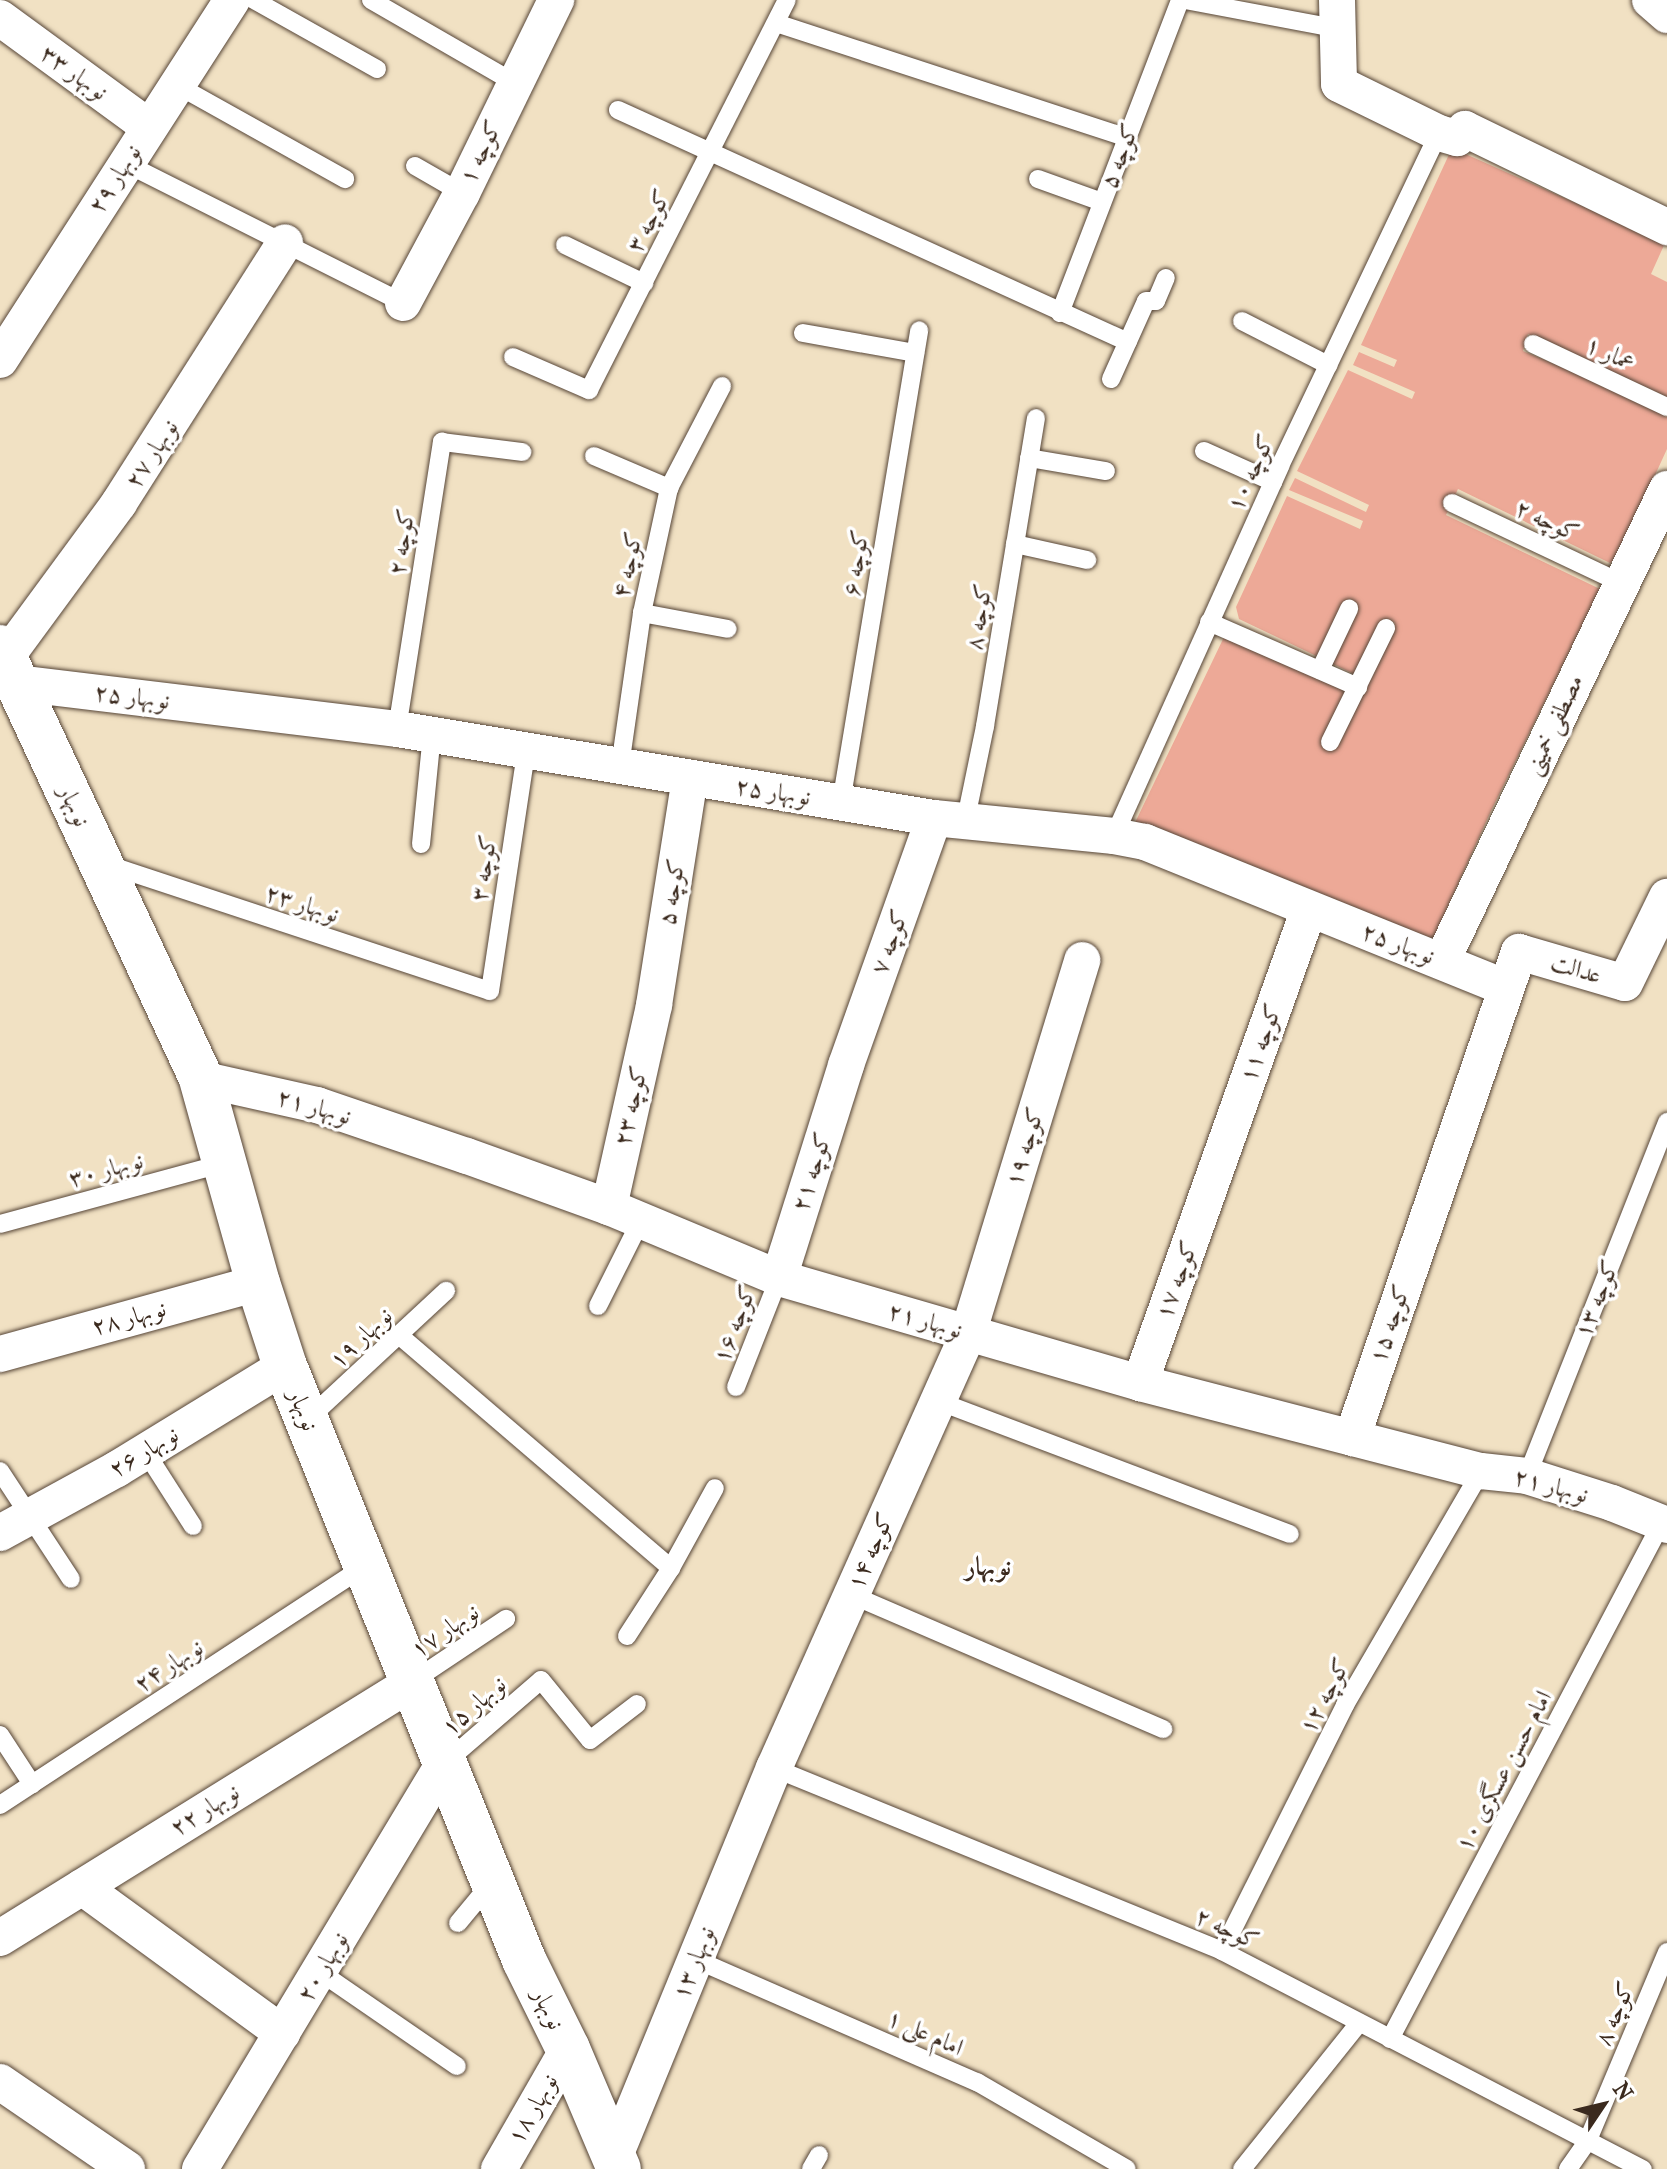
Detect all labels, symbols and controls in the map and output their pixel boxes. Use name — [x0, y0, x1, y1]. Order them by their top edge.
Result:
street label: نوبهار ۳۳ — [35, 39, 113, 107]
street label: کوچه ۱ — [453, 116, 509, 188]
street label: کوچه ۵ — [1095, 120, 1145, 192]
street label: نوبهار ۲۹ — [82, 139, 148, 219]
street label: کوچه ۳ — [621, 185, 677, 257]
street label: عمار ۱ — [1581, 330, 1639, 378]
street label: نوبهار ۲۷ — [119, 414, 185, 494]
street label: کوچه ۱۰ — [1221, 430, 1281, 516]
street label: کوچه ۲ — [1511, 494, 1583, 548]
street label: کوچه ۲ — [383, 507, 421, 577]
street label: کوچه ۶ — [837, 528, 875, 598]
street label: کوچه ۴ — [607, 529, 649, 601]
street label: کوچه ۸ — [960, 582, 998, 652]
street label: مصطفی خمینی — [1518, 670, 1590, 780]
street label: نوبهار ۲۵ — [93, 678, 171, 716]
street label: نوبهار ۲۵ — [733, 772, 813, 812]
street label: نوبهار — [52, 781, 96, 831]
street label: کوچه ۳ — [465, 833, 503, 903]
street label: کوچه ۵ — [653, 857, 691, 927]
street label: نوبهار ۲۳ — [261, 879, 343, 929]
street label: کوچه ۷ — [865, 906, 915, 978]
street label: نوبهار ۲۵ — [1357, 917, 1439, 971]
street label: عدالت — [1547, 948, 1605, 990]
street label: کوچه ۱۱ — [1234, 1000, 1288, 1086]
street label: کوچه ۲۳ — [608, 1063, 654, 1149]
street label: نوبهار ۲۱ — [274, 1083, 354, 1131]
street label: کوچه ۱۹ — [999, 1104, 1051, 1190]
street label: کوچه ۲۱ — [786, 1129, 838, 1215]
street label: نوبهار ۳۰ — [66, 1146, 146, 1194]
street label: کوچه ۱۷ — [1150, 1237, 1204, 1323]
street label: کوچه ۱۳ — [1568, 1256, 1626, 1342]
street label: کوچه ۱۶ — [707, 1281, 763, 1367]
street label: کوچه ۱۵ — [1363, 1281, 1417, 1367]
street label: نوبهار ۲۸ — [89, 1294, 169, 1342]
street label: نوبهار ۲۱ — [885, 1297, 965, 1345]
street label: نوبهار ۱۹ — [323, 1302, 399, 1374]
street label: نوبهار — [282, 1385, 324, 1435]
street label: نوبهار ۲۶ — [104, 1420, 184, 1484]
street label: نوبهار ۲۱ — [1511, 1462, 1591, 1510]
street label: کوچه ۱۴ — [841, 1508, 901, 1594]
district label: نوبهار — [965, 1551, 1011, 1583]
street label: نوبهار ۱۷ — [405, 1598, 485, 1664]
street label: نوبهار ۲۴ — [129, 1633, 209, 1699]
street label: کوچه ۱۲ — [1293, 1653, 1357, 1739]
street label: نوبهار ۱۵ — [436, 1670, 512, 1742]
street label: امام حسن عسگری ۱۰ — [1450, 1686, 1558, 1856]
street label: نوبهار ۲۲ — [165, 1778, 245, 1842]
street label: کوچه ۲ — [1191, 1902, 1263, 1956]
street label: نوبهار ۱۳ — [666, 1922, 722, 2004]
street label: نوبهار ۲۰ — [291, 1927, 355, 2007]
street label: کوچه ۸ — [1589, 1978, 1641, 2050]
street label: نوبهار — [526, 1984, 570, 2034]
street label: امام علی ۱ — [882, 2003, 968, 2063]
north arrow — [1563, 2065, 1643, 2145]
street label: نوبهار ۱۸ — [502, 2069, 564, 2149]
text: N — [1607, 2077, 1638, 2106]

